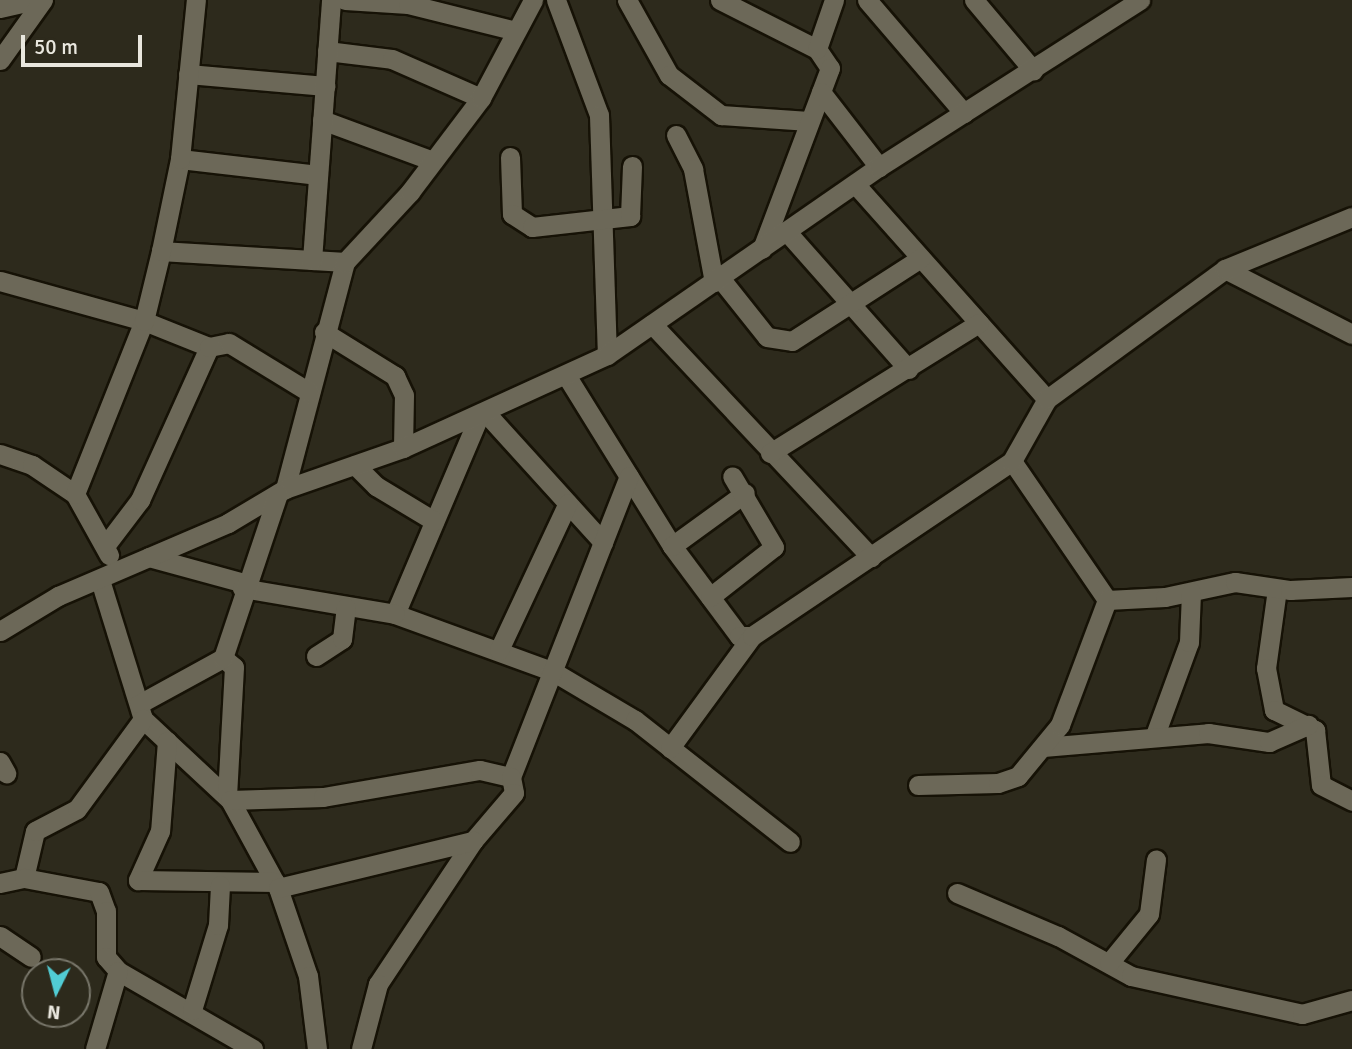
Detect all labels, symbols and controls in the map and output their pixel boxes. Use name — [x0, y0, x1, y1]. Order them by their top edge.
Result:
scale bar — [24, 21, 145, 65]
text: 50 m — [34, 34, 78, 60]
north arrow — [21, 958, 91, 1028]
text: N — [46, 999, 62, 1025]

